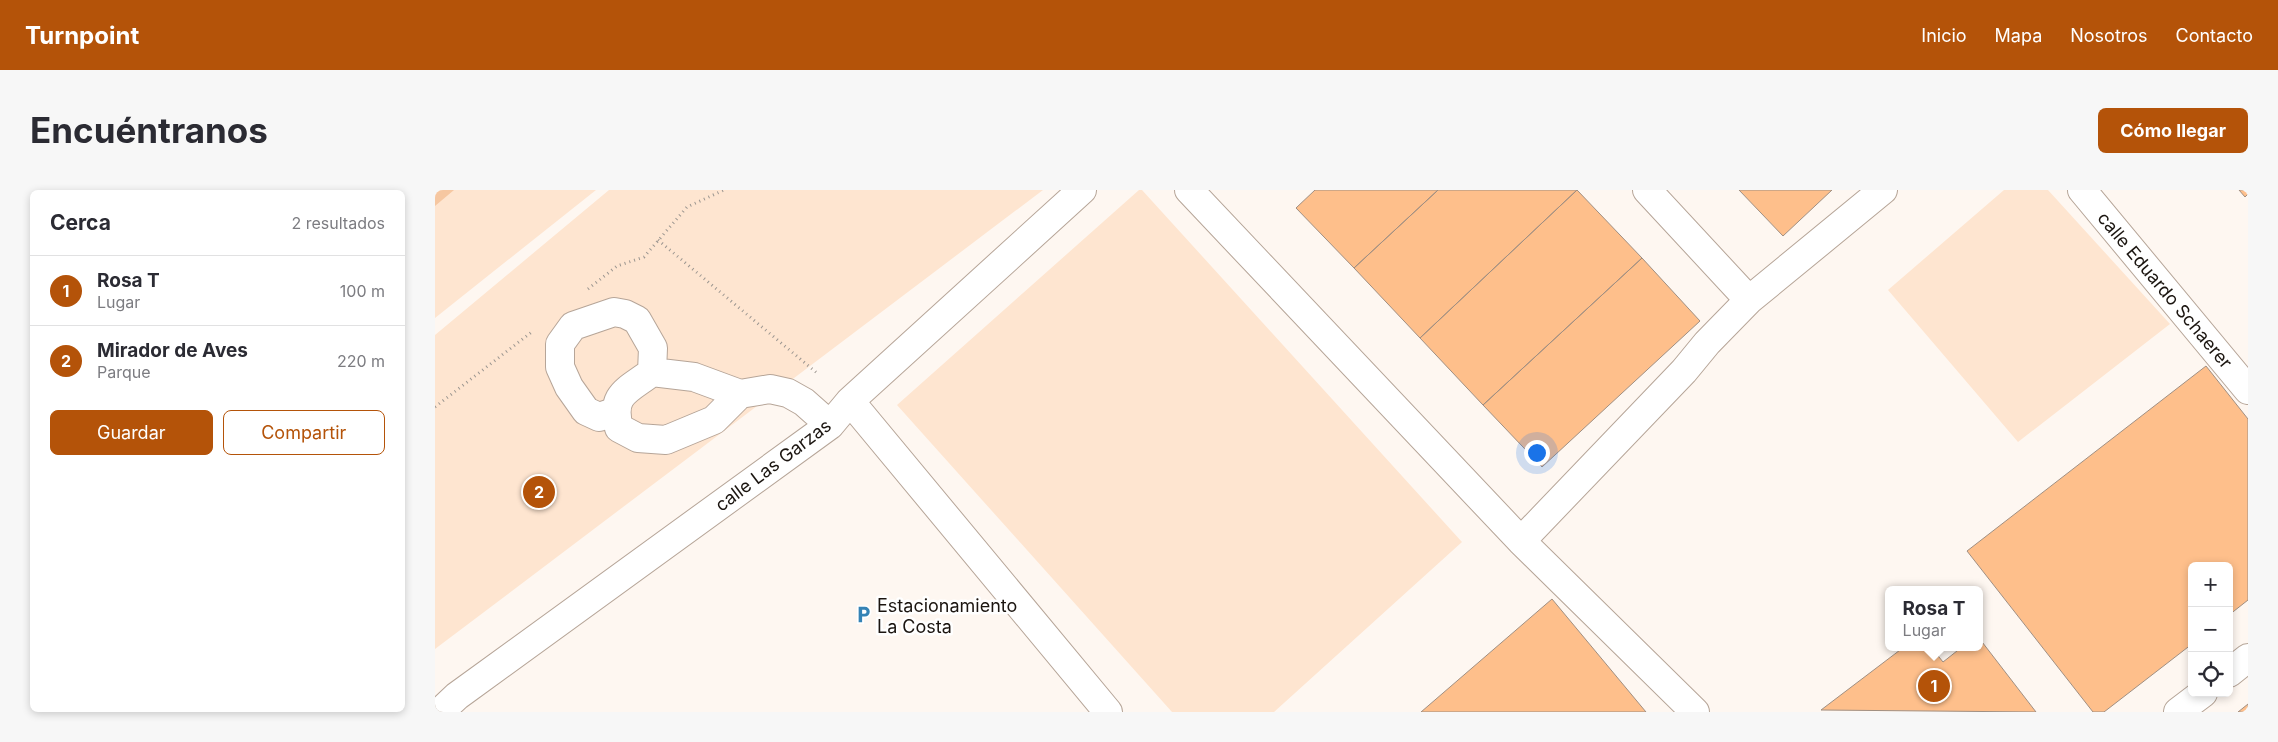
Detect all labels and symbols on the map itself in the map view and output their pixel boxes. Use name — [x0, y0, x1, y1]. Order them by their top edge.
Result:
street label: calle Eduardo Schaerer — [2093, 208, 2237, 373]
street label: calle Las Garzas — [711, 415, 835, 515]
your location — [1524, 440, 1550, 466]
pin: 2 — [523, 473, 555, 511]
place label: Estacionamiento La Costa — [877, 595, 1017, 637]
parking icon: Estacionamiento La Costa — [853, 605, 873, 625]
pin: 1 — [1918, 667, 1950, 705]

